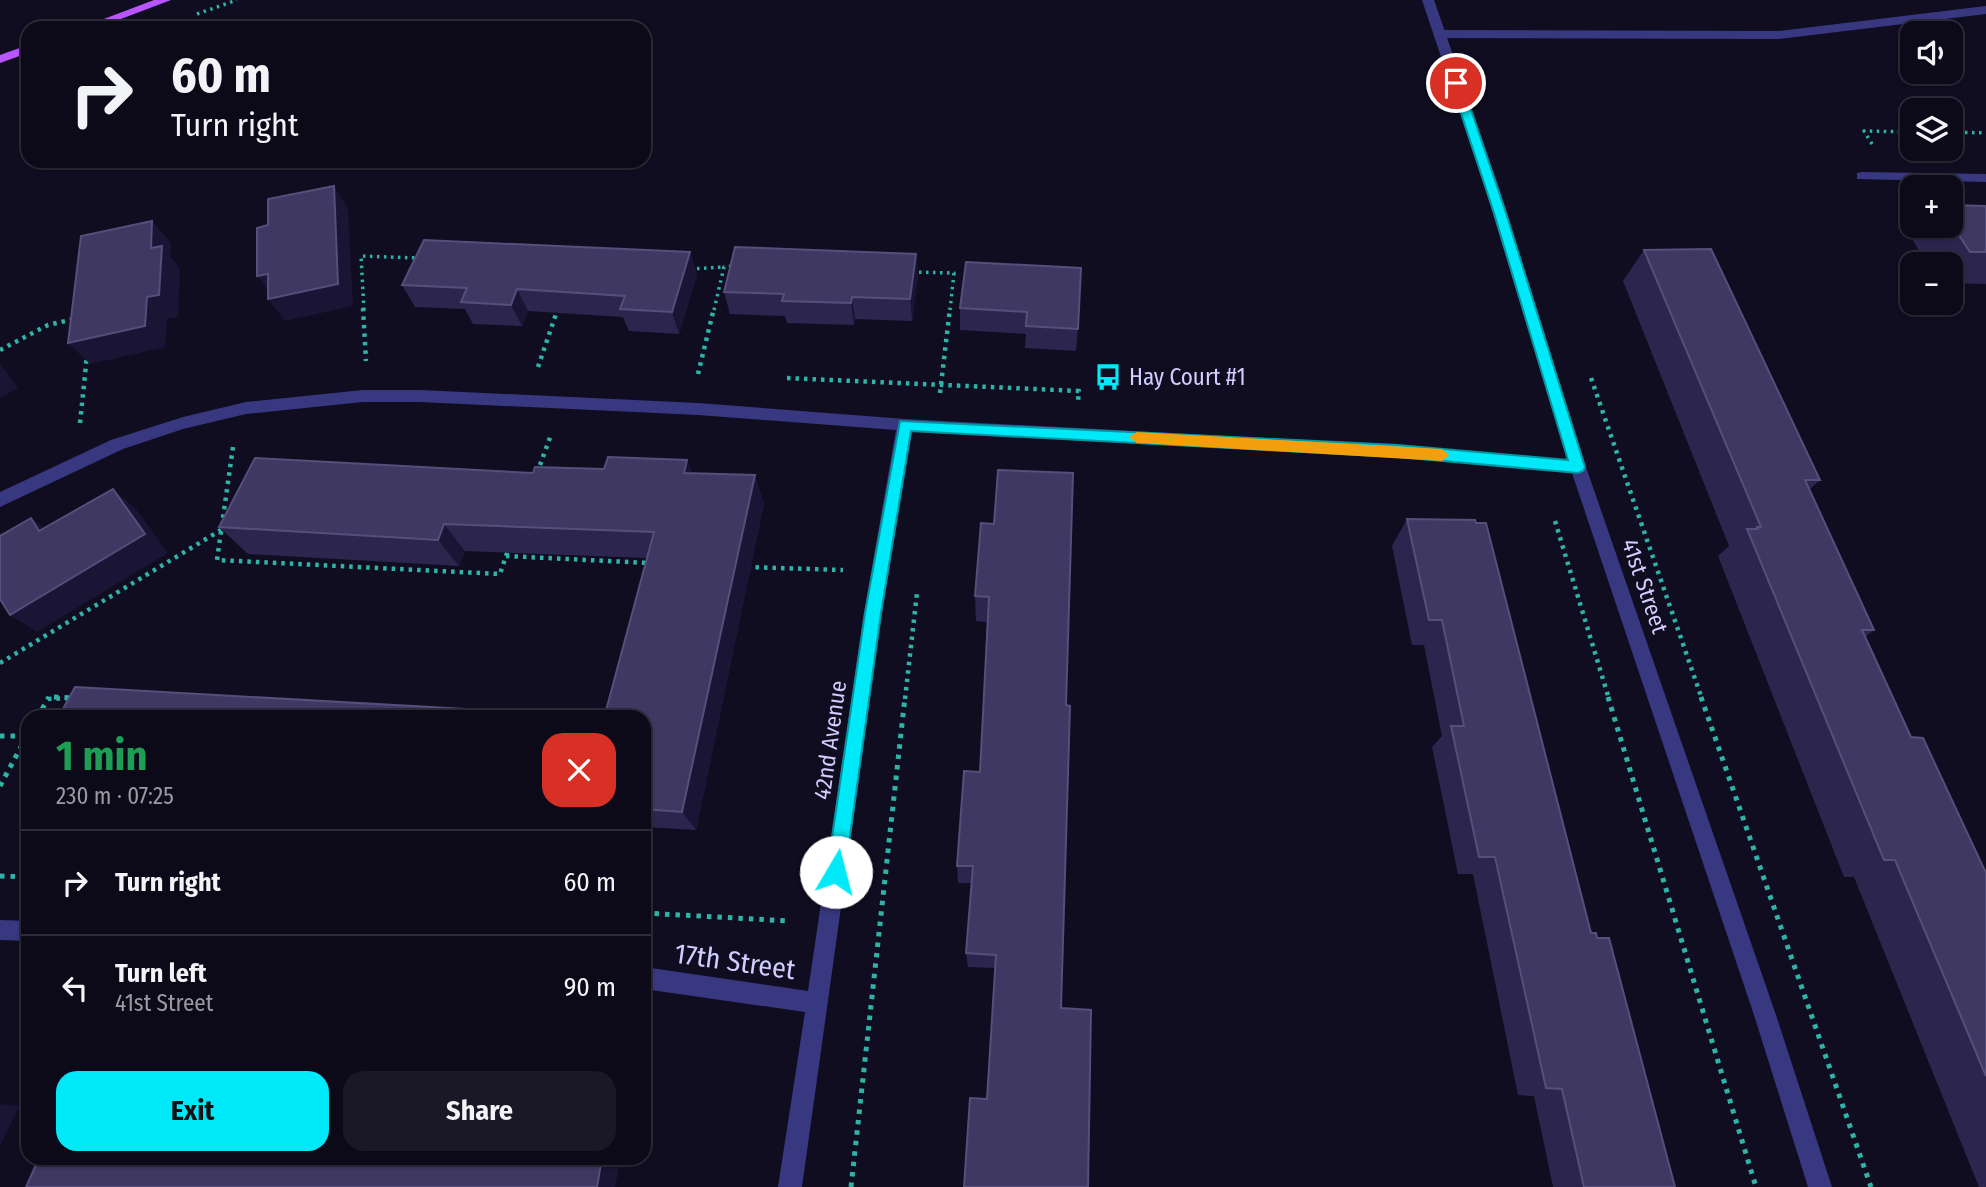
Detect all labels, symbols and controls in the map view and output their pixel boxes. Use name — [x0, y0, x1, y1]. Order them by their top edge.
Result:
map controls — [1900, 21, 1963, 315]
button: sound — [1900, 21, 1963, 84]
text: 60 m — [171, 46, 271, 105]
icon: right — [56, 49, 147, 140]
pin — [1426, 53, 1486, 113]
icon: arrive — [1437, 64, 1475, 102]
button: layers — [1900, 98, 1963, 161]
text: Turn right — [171, 106, 298, 144]
button: + — [1900, 175, 1963, 238]
button: − — [1900, 252, 1963, 315]
bus stop icon: Hay Court #1 — [1093, 362, 1123, 392]
place label: Hay Court #1 — [1129, 363, 1246, 391]
street label: 41st Street — [1616, 535, 1674, 637]
street label: 42nd Avenue — [808, 679, 852, 801]
text: 1 min — [56, 731, 147, 781]
button: close — [542, 733, 616, 807]
text: 230 m · 07:25 — [56, 782, 174, 810]
position arrow — [799, 835, 873, 909]
icon: right — [56, 864, 94, 902]
text: Turn right — [115, 867, 221, 898]
text: 60 m — [563, 867, 616, 898]
street label: 17th Street — [672, 937, 798, 986]
text: Turn left — [115, 958, 207, 989]
icon: left — [56, 969, 94, 1007]
text: 90 m — [564, 972, 616, 1003]
text: 41st Street — [115, 989, 213, 1017]
button: Exit — [56, 1071, 329, 1151]
button: Share — [343, 1071, 616, 1151]

